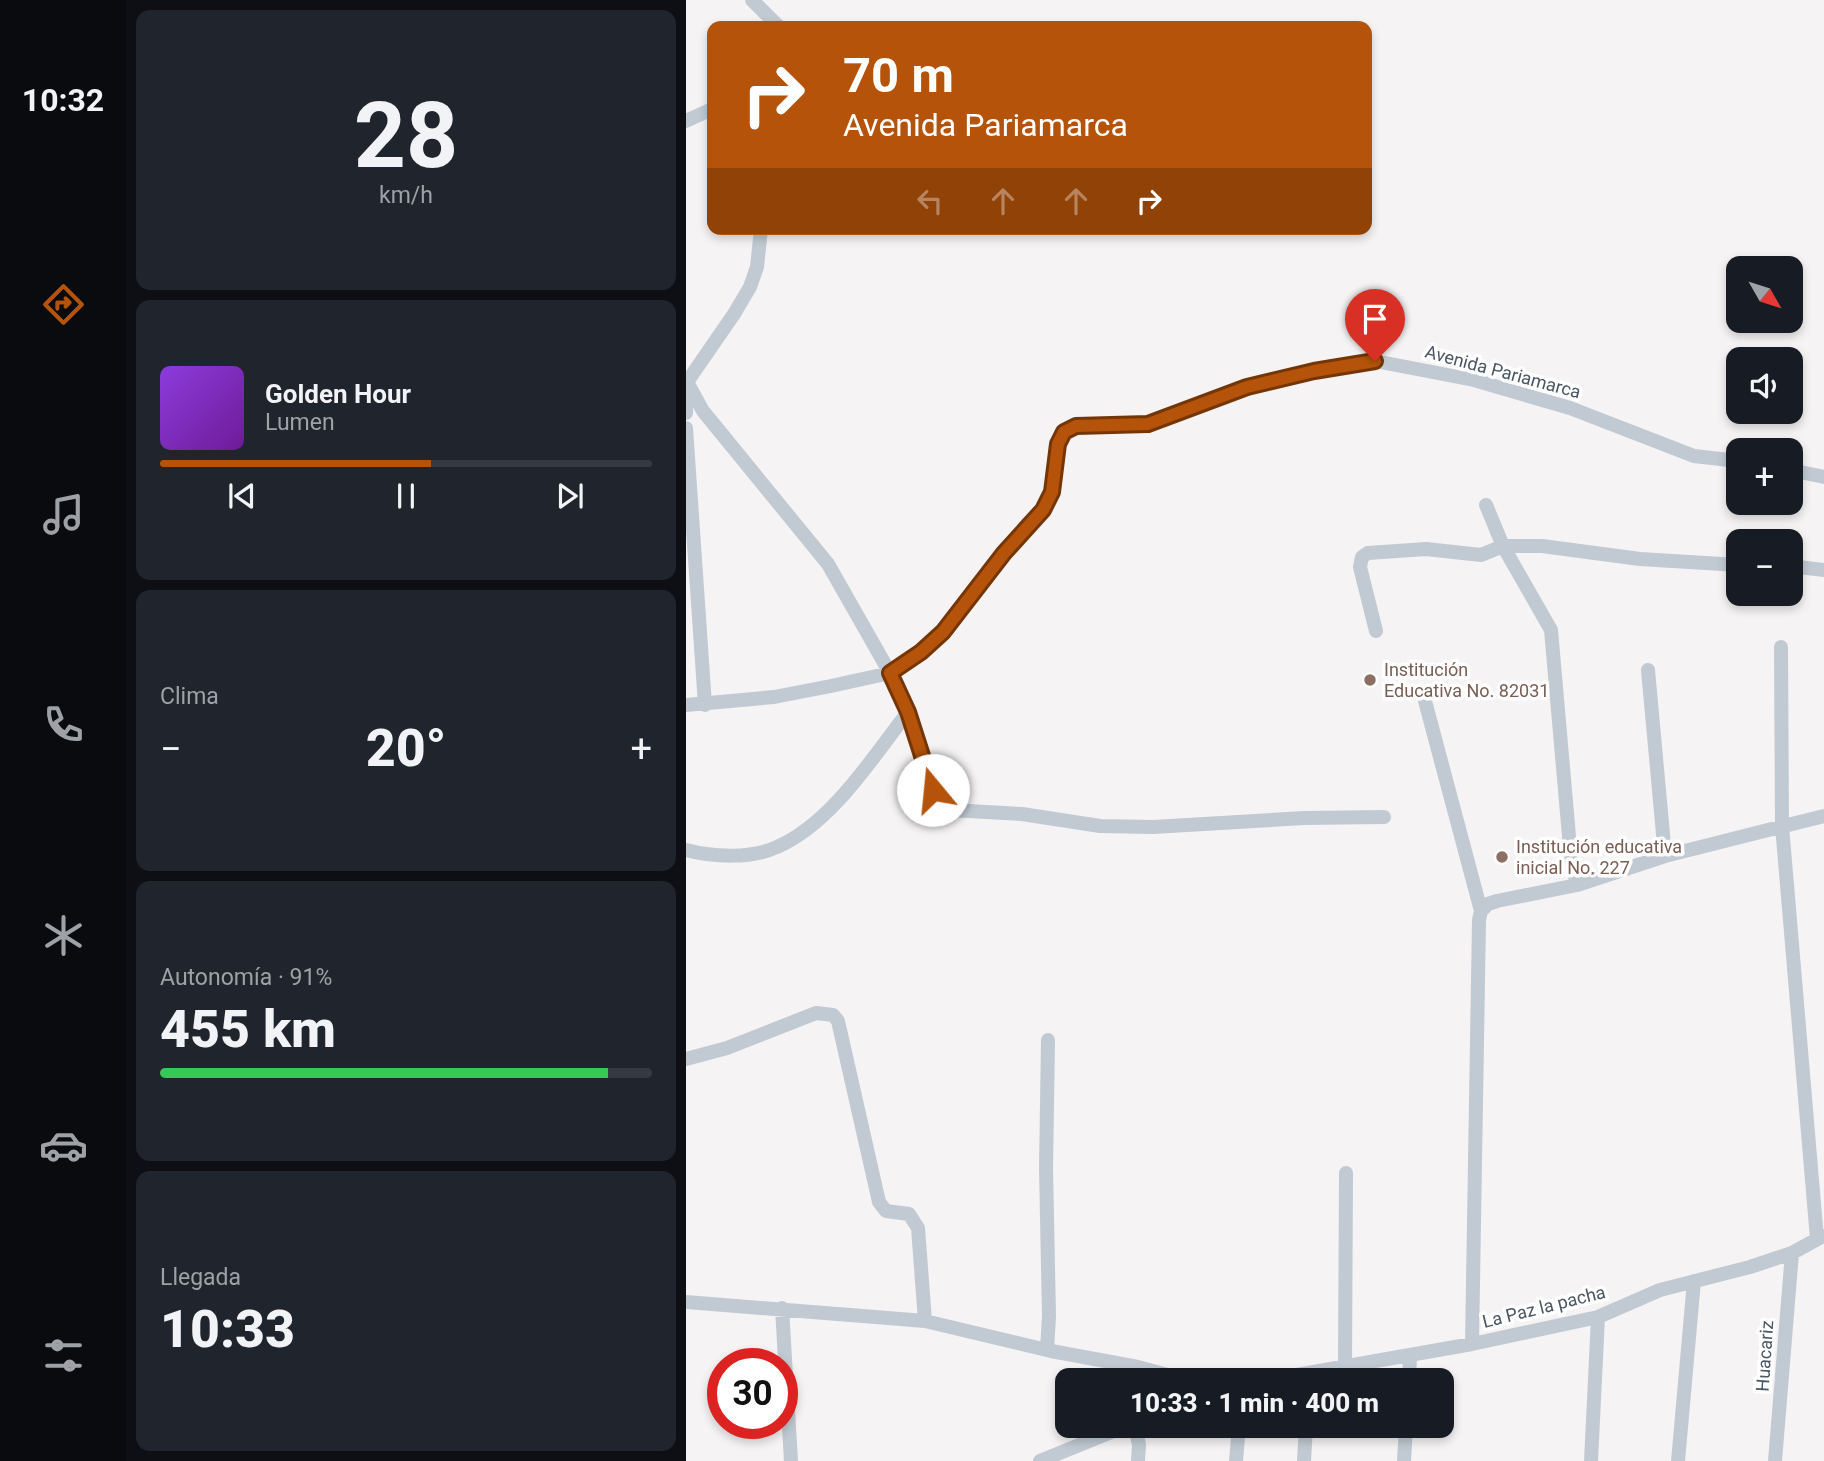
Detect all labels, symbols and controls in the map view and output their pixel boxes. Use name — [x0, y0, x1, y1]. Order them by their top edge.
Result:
text: 70 m — [843, 47, 954, 104]
icon: right — [728, 49, 819, 140]
text: 10:32 — [22, 81, 104, 119]
text: 28 — [354, 83, 458, 189]
text: Avenida Pariamarca — [843, 106, 1128, 144]
text: km/h — [379, 182, 433, 209]
icon: left — [911, 182, 949, 220]
icon: ahead — [984, 182, 1022, 220]
icon: ahead — [1057, 182, 1095, 220]
icon: right — [1130, 182, 1168, 220]
north arrow — [1726, 256, 1802, 332]
map controls — [1726, 256, 1803, 606]
icon: directions — [39, 280, 88, 329]
pin — [1345, 289, 1405, 361]
icon: arrive — [1356, 300, 1394, 338]
street label: Avenida Pariamarca — [1423, 341, 1583, 402]
button: sound — [1726, 347, 1803, 424]
text: Golden Hour — [265, 379, 411, 409]
text: Lumen — [265, 409, 335, 436]
button: + — [1726, 438, 1803, 515]
icon: previous — [223, 477, 261, 515]
icon: pause — [387, 477, 425, 515]
icon: next — [551, 477, 589, 515]
icon: music — [39, 490, 88, 539]
button: − — [1726, 529, 1803, 606]
place label: Institución Educativa No. 82031 — [1384, 659, 1549, 701]
marker: Institución Educativa No. 82031 — [1362, 672, 1378, 688]
text: Clima — [160, 683, 219, 710]
icon: phone — [39, 700, 88, 749]
text: 20° — [366, 718, 446, 779]
text: − — [160, 727, 182, 771]
text: + — [630, 727, 652, 771]
position arrow — [896, 753, 970, 827]
place label: Institución educativa inicial No. 227 — [1516, 836, 1682, 878]
marker: Institución educativa inicial No. 227 — [1494, 849, 1510, 865]
icon: climate — [39, 911, 88, 960]
text: Autonomía · 91% — [160, 964, 332, 991]
text: 455 km — [160, 999, 336, 1060]
icon: car — [39, 1121, 88, 1170]
text: Llegada — [160, 1264, 241, 1291]
street label: La Paz la pacha — [1480, 1281, 1608, 1332]
text: 10:33 — [160, 1299, 295, 1360]
street label: Huacariz — [1752, 1320, 1777, 1392]
icon: filters — [39, 1331, 88, 1380]
speed limit sign: 30 — [707, 1348, 798, 1439]
text: 10:33 · 1 min · 400 m — [1130, 1388, 1379, 1418]

